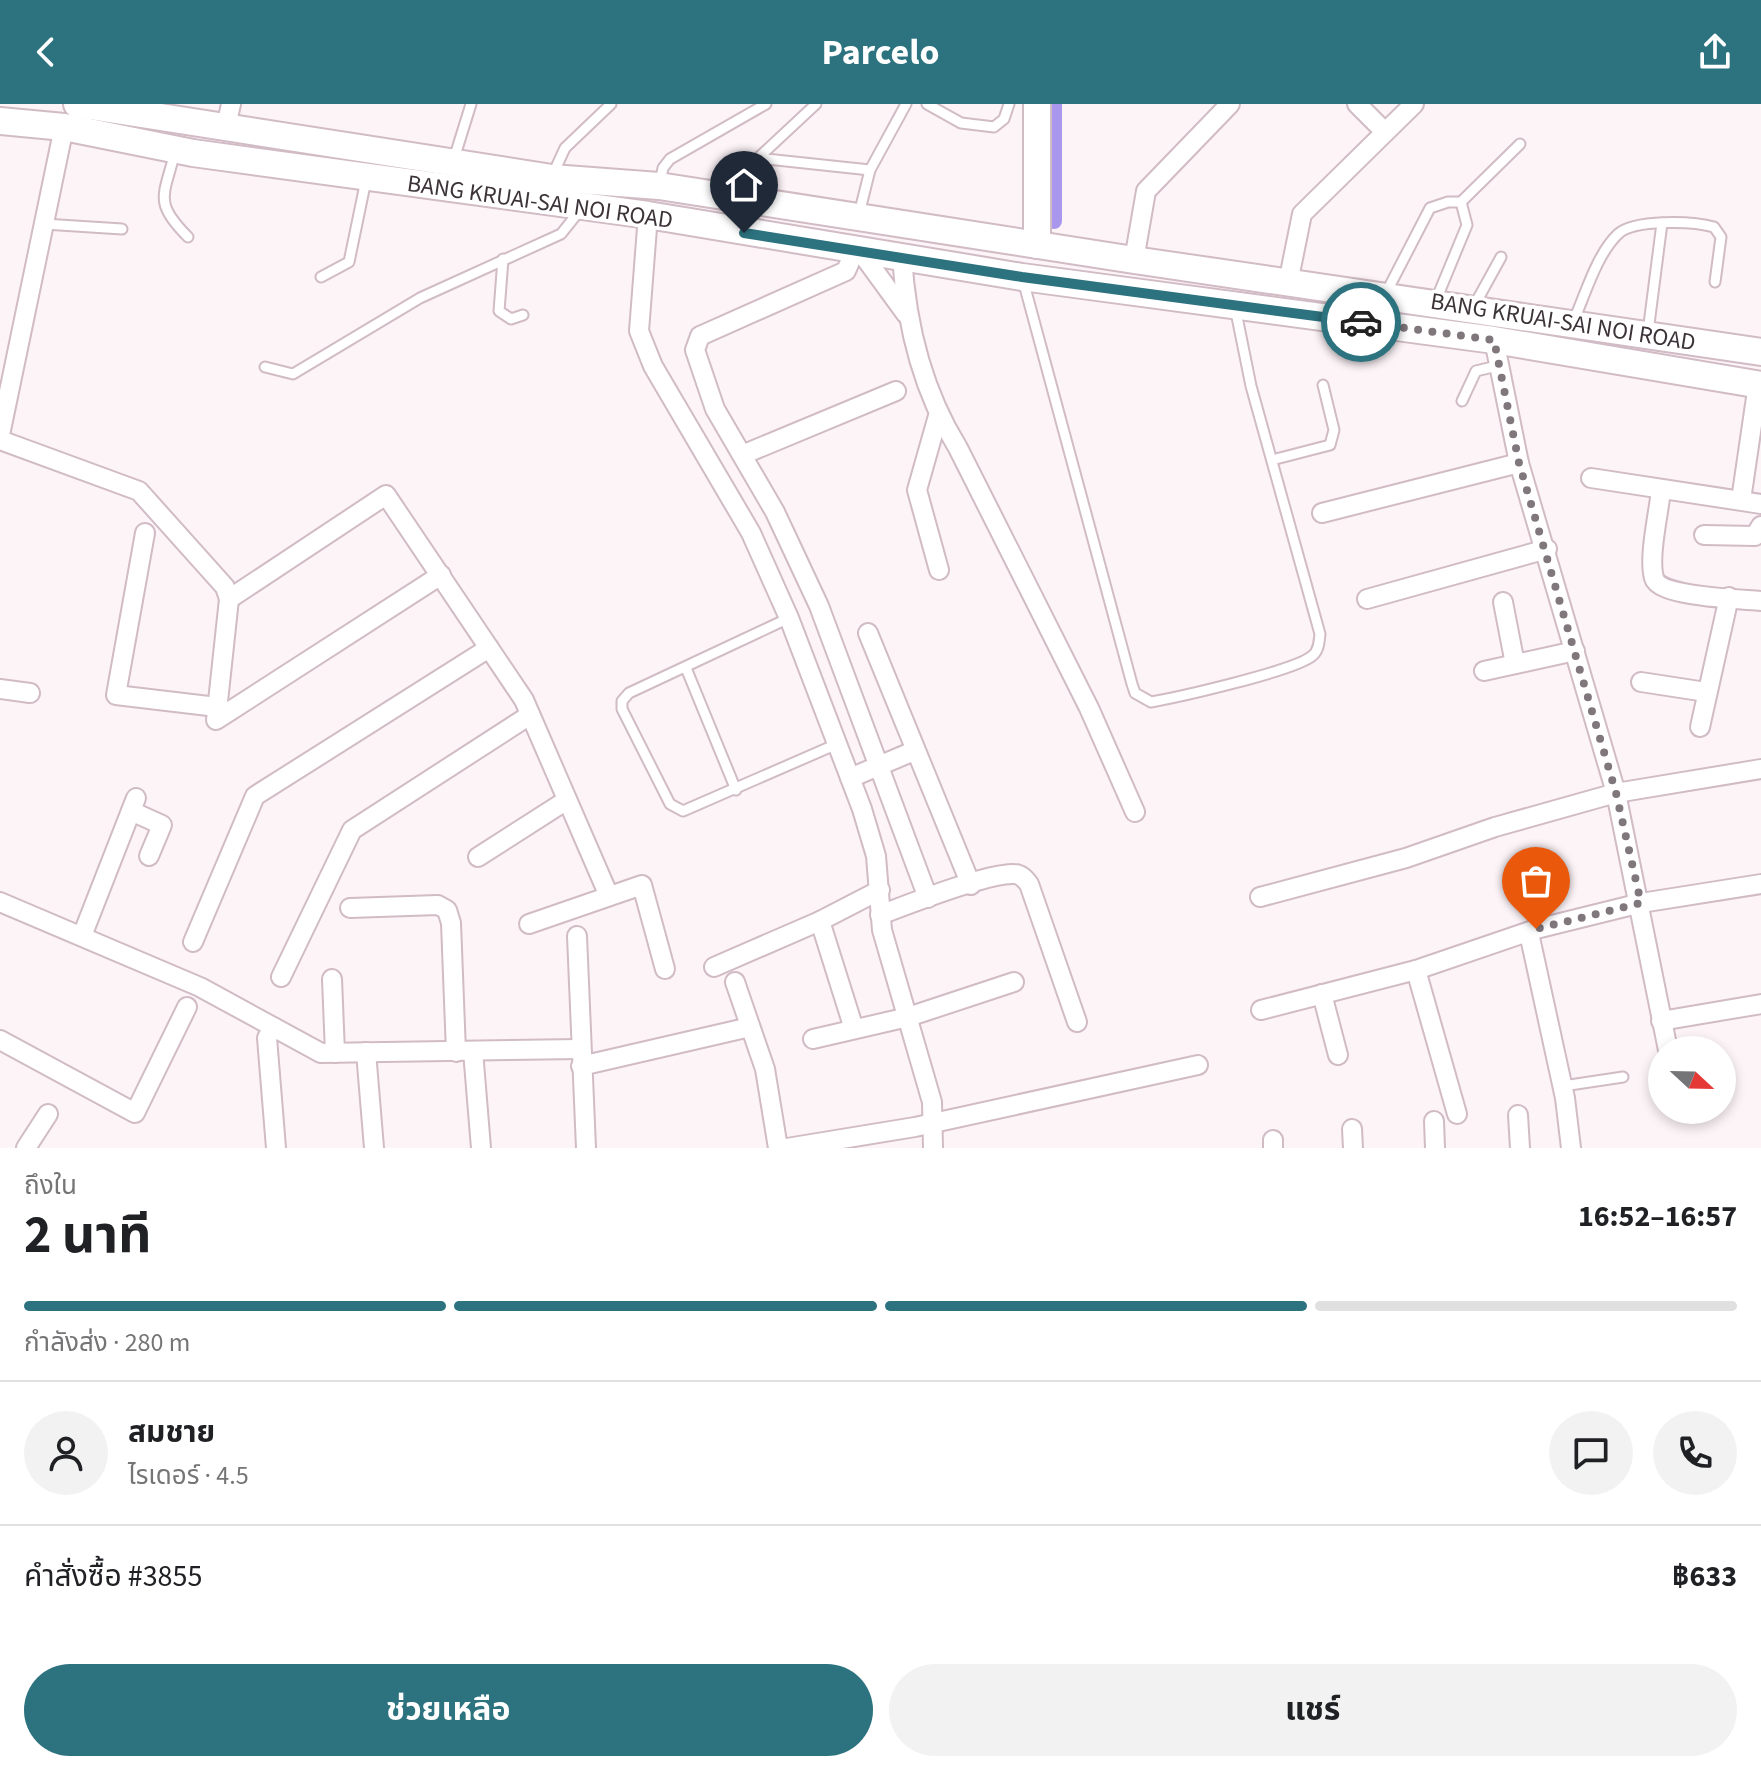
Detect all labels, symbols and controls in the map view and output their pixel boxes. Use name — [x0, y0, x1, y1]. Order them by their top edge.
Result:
text: Parcelo — [822, 27, 939, 78]
icon: back — [24, 30, 68, 74]
icon: share — [1693, 30, 1737, 74]
pin — [710, 151, 778, 233]
icon: home — [722, 163, 766, 207]
street label: BANG KRUAI-SAI NOI ROAD — [405, 166, 675, 238]
courier — [1321, 282, 1401, 362]
street label: BANG KRUAI-SAI NOI ROAD — [1428, 284, 1698, 360]
icon: car — [1339, 300, 1383, 344]
pin — [1502, 847, 1570, 929]
icon: bag — [1514, 859, 1558, 903]
north arrow — [1648, 1036, 1736, 1124]
map controls — [1648, 1036, 1736, 1124]
text: ถึงใน — [24, 1167, 77, 1204]
text: 16:52–16:57 — [1578, 1195, 1737, 1238]
text: 2 นาที — [24, 1199, 152, 1273]
text: กำลังส่ง · 280 m — [24, 1324, 190, 1361]
button: person — [24, 1411, 108, 1495]
text: สมชาย — [128, 1411, 215, 1454]
button: chat — [1549, 1411, 1633, 1495]
button: phone — [1653, 1411, 1737, 1495]
text: ไรเดอร์ · 4.5 — [128, 1457, 249, 1494]
text: คำสั่งซื้อ #3855 — [24, 1555, 202, 1598]
text: ฿633 — [1672, 1555, 1737, 1598]
button: ช่วยเหลือ — [24, 1664, 873, 1756]
button: แชร์ — [889, 1664, 1737, 1756]

